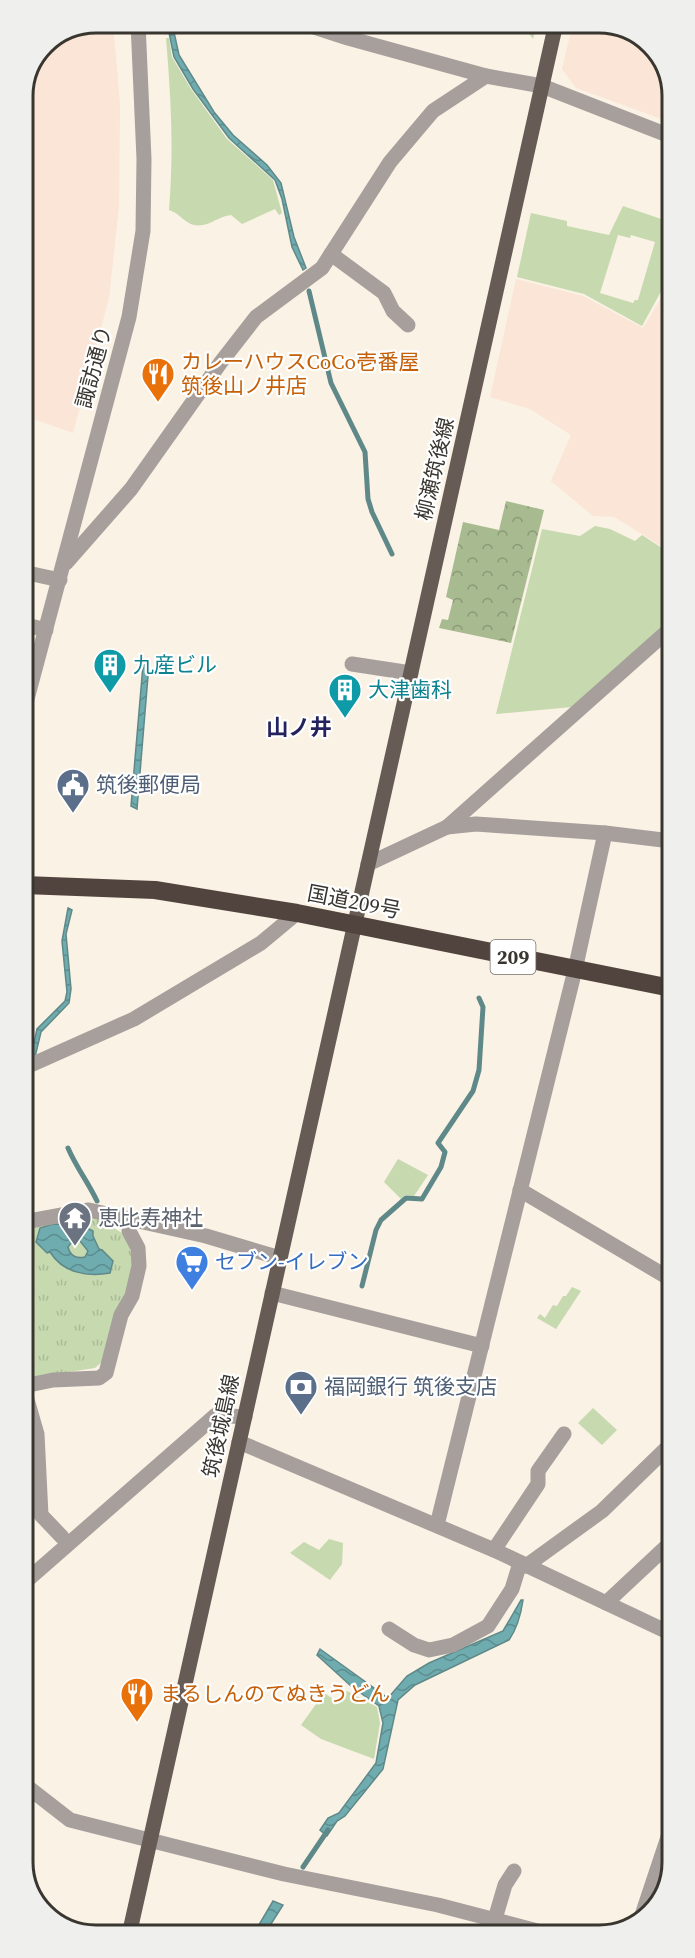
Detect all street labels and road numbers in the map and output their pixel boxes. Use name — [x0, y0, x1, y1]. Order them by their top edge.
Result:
street label: 諏訪通り — [69, 323, 118, 411]
street label: 柳瀬筑後線 — [409, 414, 460, 523]
street label: 国道209号 — [305, 878, 403, 925]
road number: 209 — [490, 940, 536, 974]
street label: 筑後城島線 — [195, 1372, 246, 1480]

